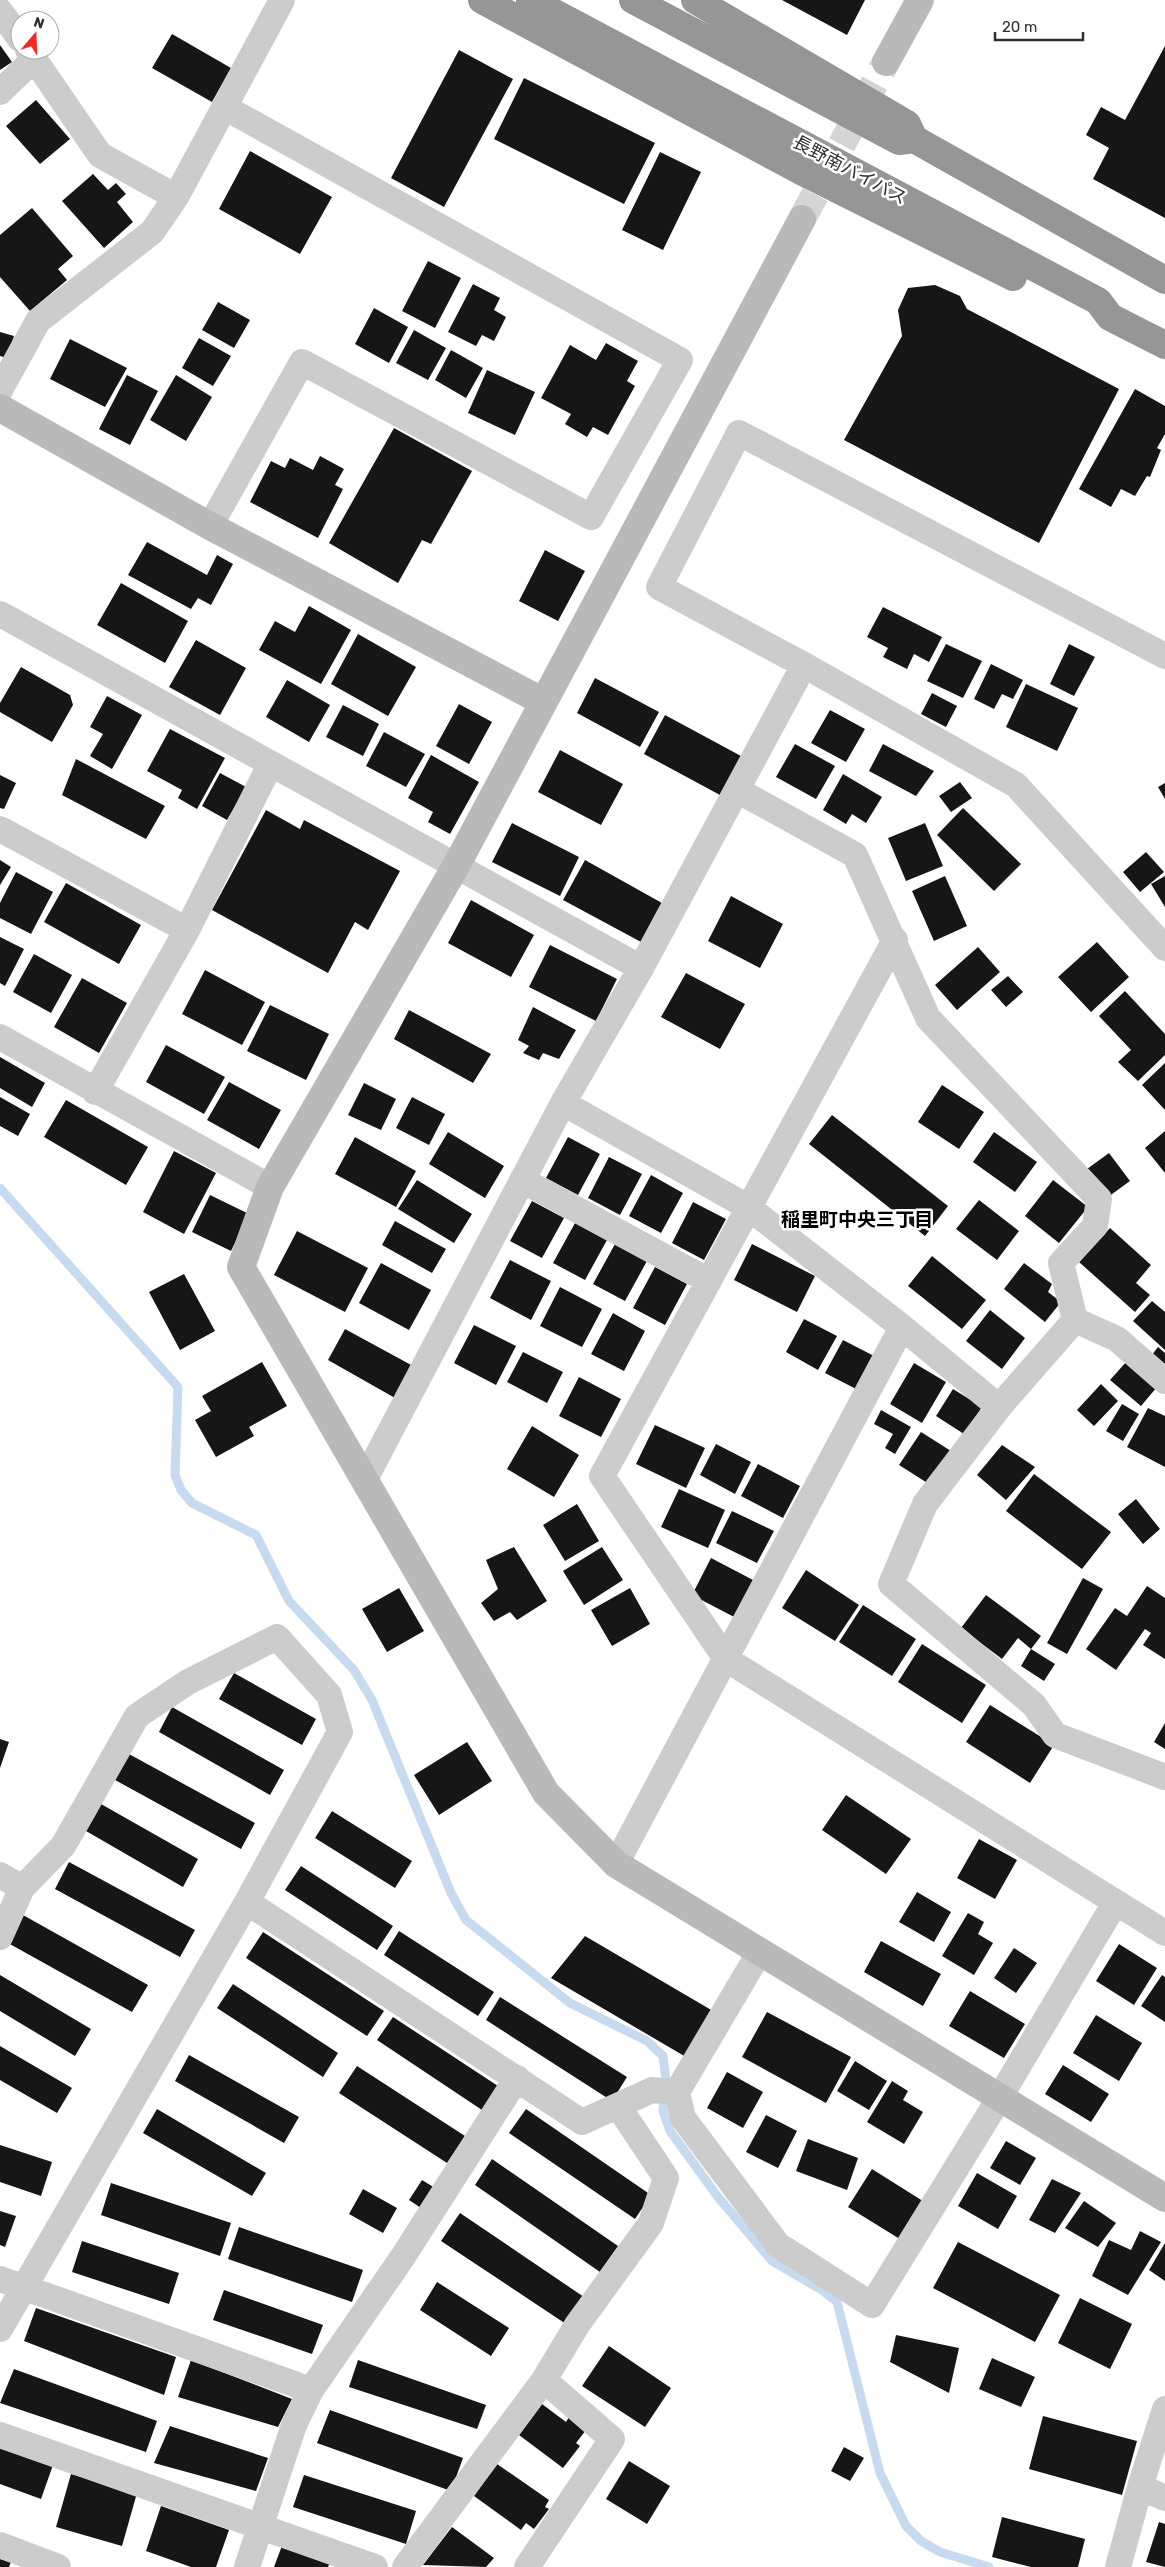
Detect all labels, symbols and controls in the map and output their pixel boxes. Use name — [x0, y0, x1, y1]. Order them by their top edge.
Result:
north arrow — [10, 10, 60, 60]
scale bar — [995, 10, 1082, 42]
text: N — [32, 14, 47, 33]
text: 20 m — [1002, 18, 1037, 36]
street label: 長野南バイパス — [789, 131, 911, 209]
district label: 稲里町中央三丁目 — [781, 1208, 933, 1231]

